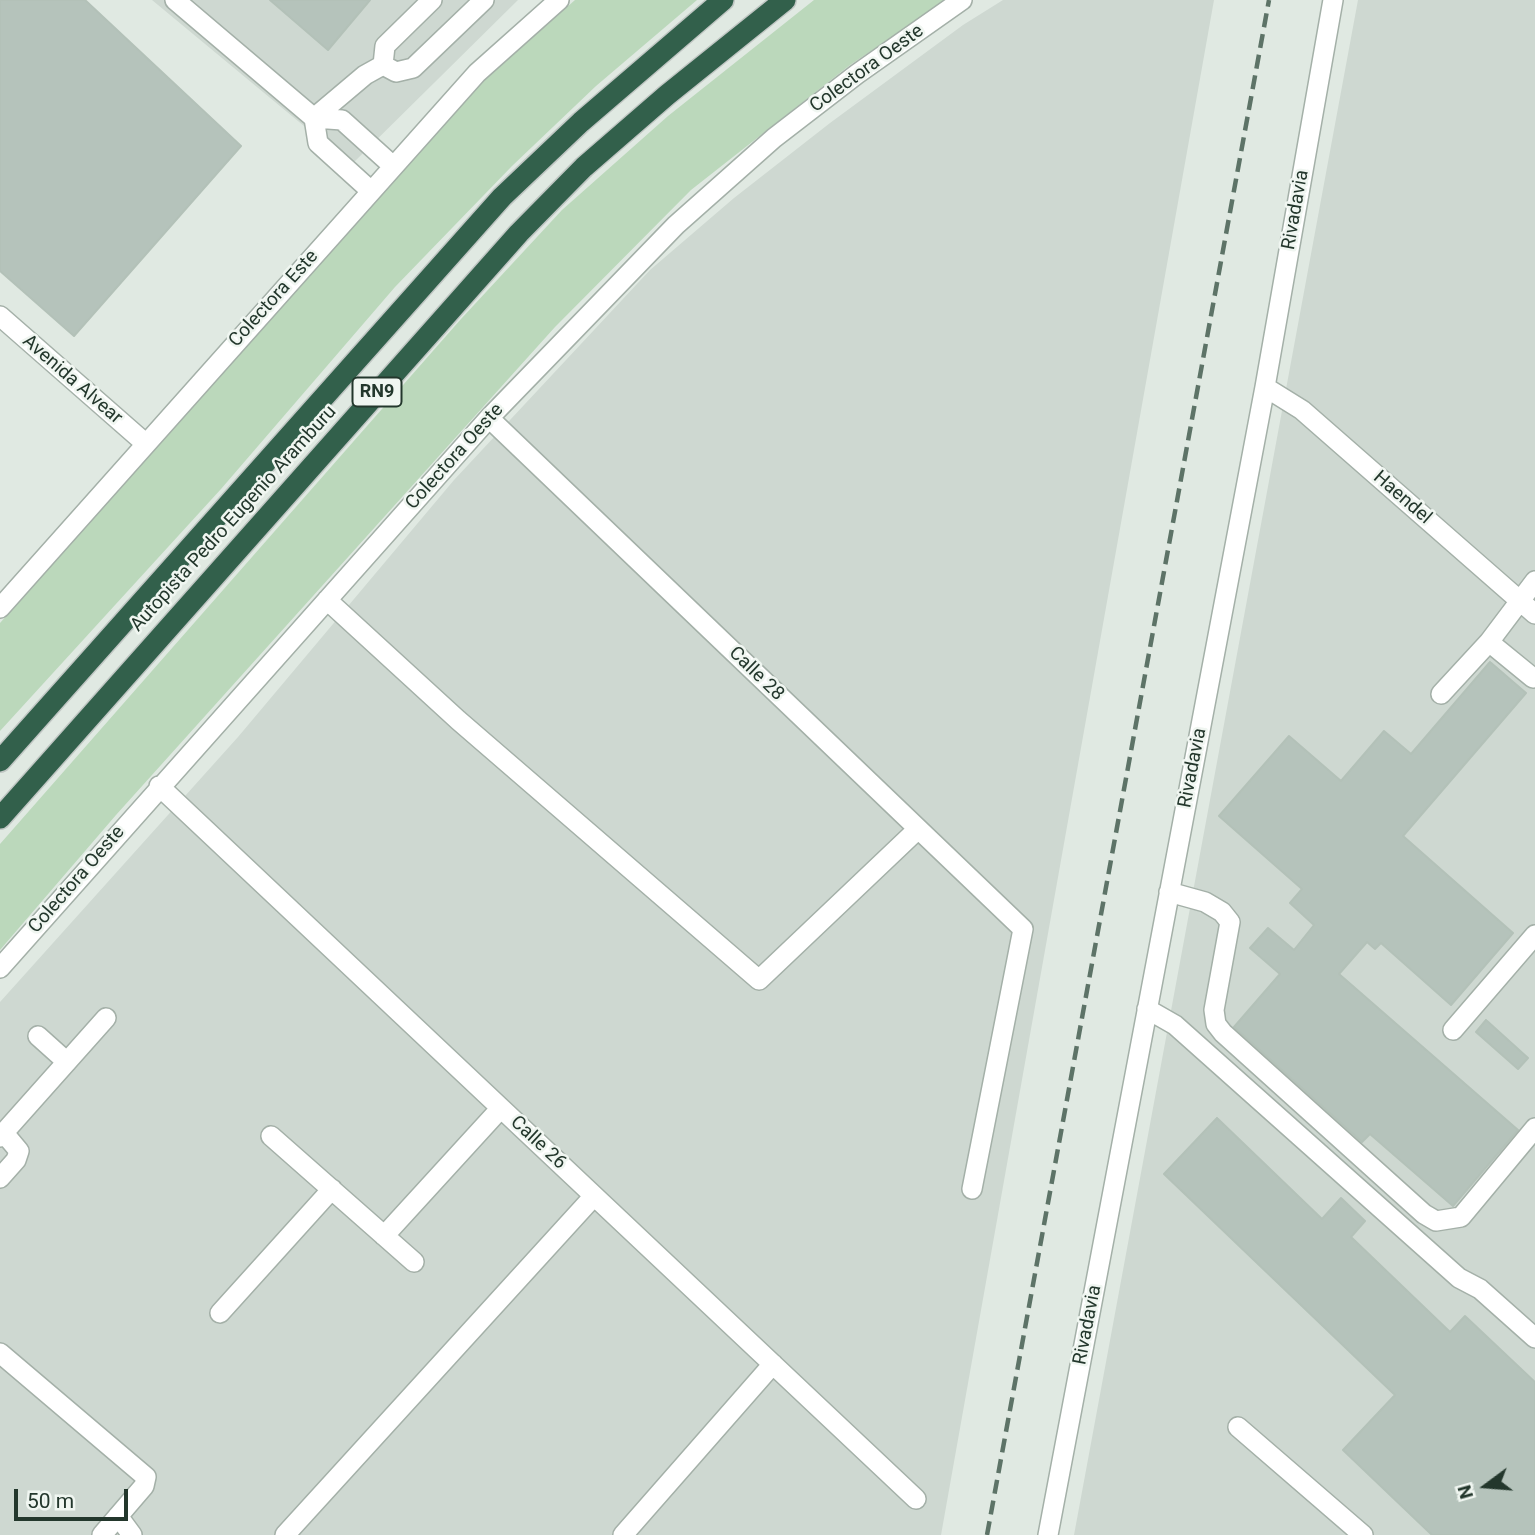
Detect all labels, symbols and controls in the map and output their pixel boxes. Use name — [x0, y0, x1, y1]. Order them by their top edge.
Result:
street label: Colectora Oeste — [806, 20, 928, 118]
street label: Rivadavia — [1278, 168, 1314, 252]
street label: Colectora Este — [224, 246, 324, 352]
street label: Avenida Alvear — [17, 330, 127, 430]
road number: RN9 — [352, 378, 402, 406]
street label: Colectora Oeste — [401, 399, 509, 515]
street label: Autopista Pedro Eugenio Aramburu — [126, 401, 342, 637]
street label: Haendel — [1368, 466, 1436, 530]
street label: Calle 28 — [724, 642, 788, 706]
street label: Rivadavia — [1174, 726, 1212, 810]
street label: Colectora Oeste — [24, 822, 130, 938]
street label: Calle 26 — [505, 1111, 571, 1175]
street label: Rivadavia — [1069, 1283, 1107, 1367]
north arrow — [1451, 1451, 1521, 1521]
scale bar — [18, 1476, 131, 1520]
text: N — [1452, 1482, 1478, 1502]
text: 50 m — [27, 1489, 74, 1513]

